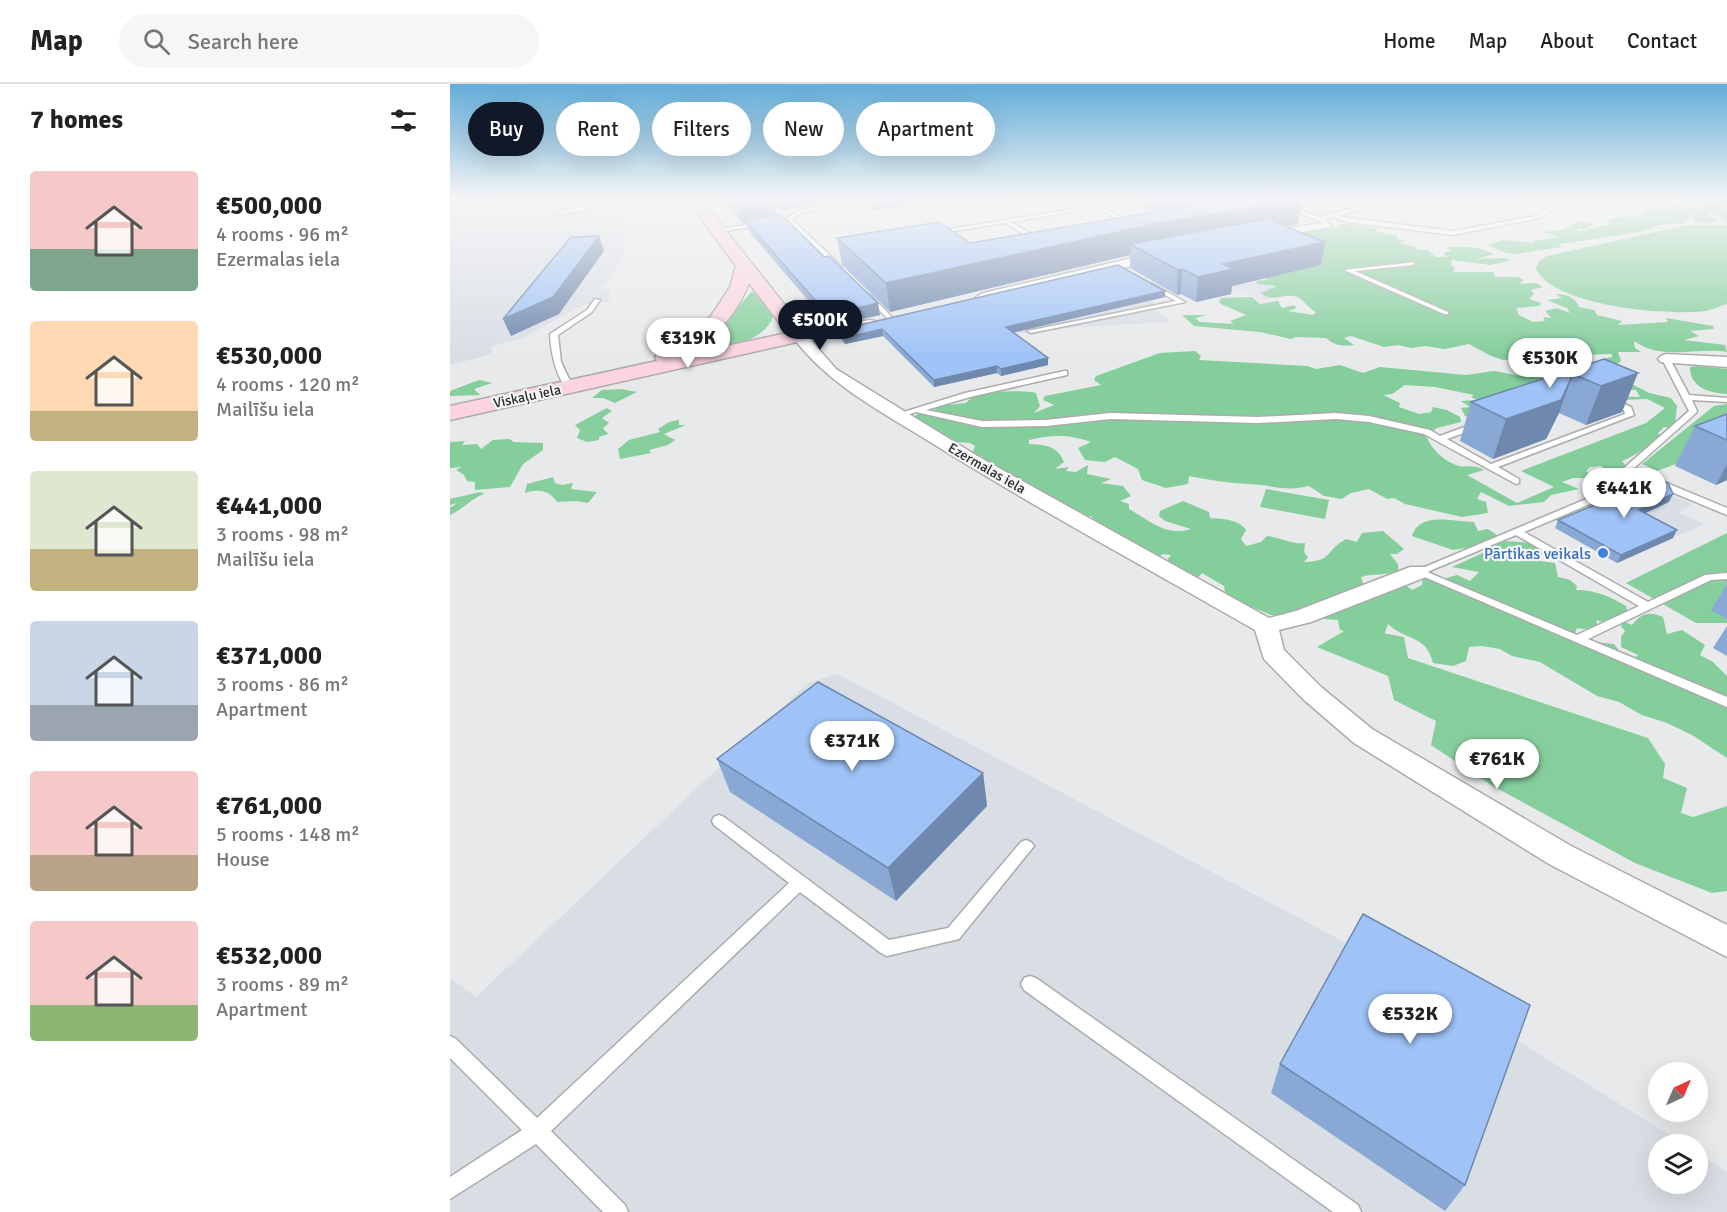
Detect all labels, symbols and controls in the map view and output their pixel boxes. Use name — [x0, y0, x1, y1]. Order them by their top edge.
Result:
search box — [119, 14, 539, 68]
text: Map — [30, 24, 83, 58]
icon: search — [140, 25, 173, 58]
text: Search here — [188, 28, 299, 55]
text: Home — [1383, 28, 1436, 54]
text: Map — [1469, 28, 1507, 54]
text: About — [1540, 28, 1594, 54]
text: Contact — [1627, 28, 1697, 54]
chip: Buy — [468, 102, 544, 156]
chip: Rent — [556, 102, 640, 156]
chip: Filters — [652, 102, 751, 156]
chip: New — [763, 102, 844, 156]
chip: Apartment — [856, 102, 995, 156]
text: 7 homes — [30, 104, 123, 136]
icon: filters — [387, 104, 420, 137]
text: €500,000 — [216, 190, 322, 222]
icon: home — [78, 195, 150, 267]
text: 4 rooms · 96 m² — [216, 222, 349, 247]
text: Ezermalas iela — [216, 247, 340, 272]
pin: €500K — [778, 300, 862, 351]
text: €500K — [792, 307, 848, 332]
pin: €319K — [646, 318, 730, 369]
text: €319K — [660, 325, 716, 350]
pin: €530K — [1508, 338, 1592, 389]
text: €530,000 — [216, 340, 322, 372]
icon: home — [78, 345, 150, 417]
text: €530K — [1522, 345, 1578, 370]
text: 4 rooms · 120 m² — [216, 372, 360, 397]
street label: Viskaļu iela — [492, 381, 563, 412]
text: Mailīšu iela — [216, 397, 315, 422]
street label: Ezermalas iela — [945, 439, 1029, 498]
pin: €441K — [1582, 468, 1666, 519]
text: €441K — [1596, 475, 1652, 500]
text: €441,000 — [216, 490, 322, 522]
icon: home — [78, 495, 150, 567]
text: 3 rooms · 98 m² — [216, 522, 349, 547]
place label: Pārtikas veikals — [1484, 544, 1591, 564]
marker: Pārtikas veikals — [1596, 546, 1610, 560]
text: Mailīšu iela — [216, 547, 315, 572]
text: €371,000 — [216, 640, 322, 672]
icon: home — [78, 645, 150, 717]
text: 3 rooms · 86 m² — [216, 672, 349, 697]
text: Apartment — [216, 697, 308, 722]
pin: €371K — [810, 721, 894, 772]
text: €371K — [824, 728, 880, 753]
pin: €761K — [1455, 739, 1539, 790]
text: €761K — [1469, 746, 1525, 771]
text: €761,000 — [216, 790, 322, 822]
icon: home — [78, 795, 150, 867]
text: 5 rooms · 148 m² — [216, 822, 360, 847]
text: House — [216, 847, 270, 872]
text: €532,000 — [216, 940, 322, 972]
icon: home — [78, 945, 150, 1017]
text: 3 rooms · 89 m² — [216, 972, 349, 997]
pin: €532K — [1368, 994, 1452, 1045]
text: Apartment — [216, 997, 308, 1022]
text: €532K — [1382, 1001, 1438, 1026]
north arrow — [1648, 1062, 1708, 1122]
map controls — [1648, 1062, 1708, 1194]
button: layers — [1648, 1134, 1708, 1194]

